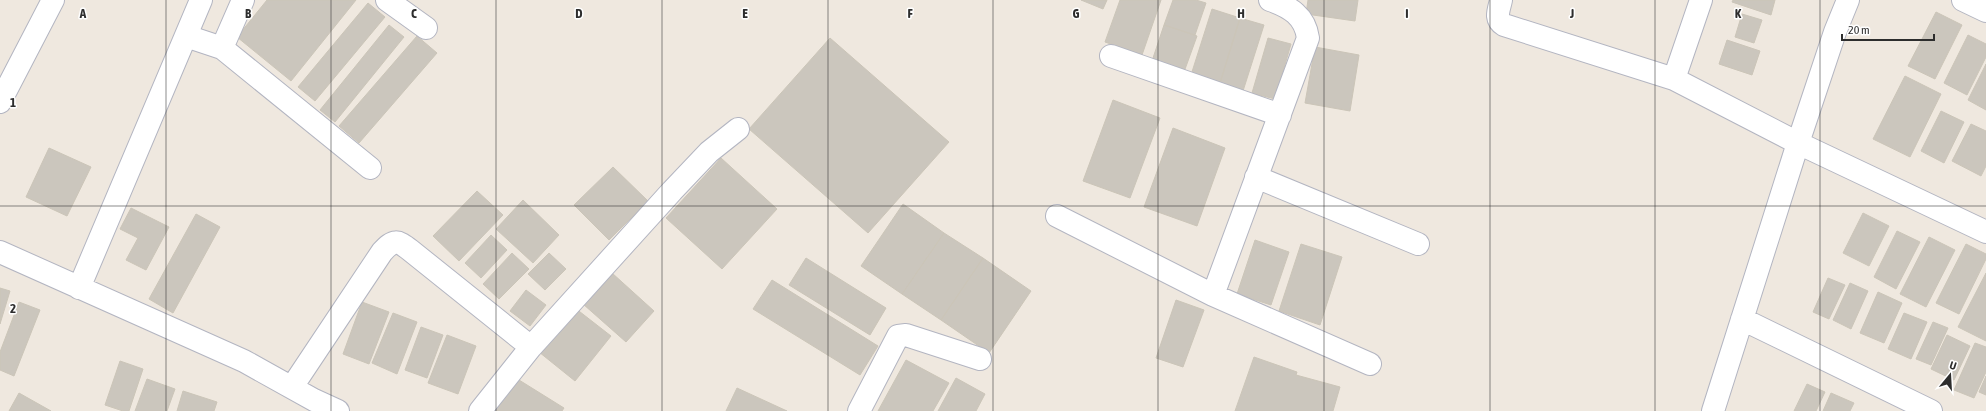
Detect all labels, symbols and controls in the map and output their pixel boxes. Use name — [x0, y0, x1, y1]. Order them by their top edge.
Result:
text: A — [79, 6, 87, 21]
text: B — [245, 6, 252, 21]
text: C — [411, 6, 417, 21]
text: D — [575, 6, 583, 21]
text: E — [742, 6, 748, 21]
text: F — [907, 6, 913, 21]
text: G — [1073, 6, 1080, 21]
text: H — [1237, 6, 1245, 21]
text: I — [1405, 6, 1409, 21]
text: J — [1569, 6, 1574, 21]
text: K — [1735, 6, 1742, 21]
scale bar — [1842, 16, 1934, 42]
text: 20 m — [1848, 23, 1870, 37]
text: 1 — [10, 95, 16, 110]
text: 2 — [10, 301, 16, 316]
north arrow — [1930, 355, 1970, 395]
text: U — [1948, 359, 1958, 372]

